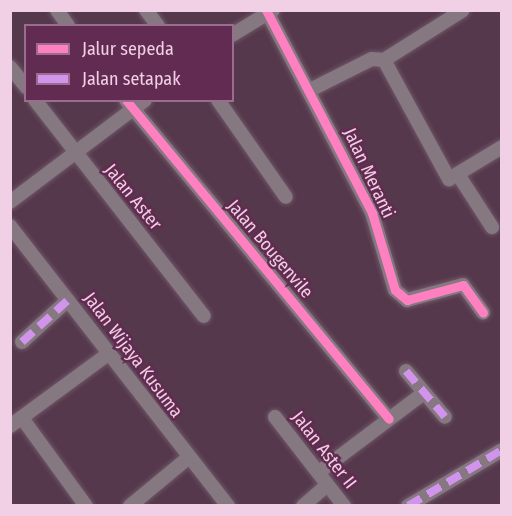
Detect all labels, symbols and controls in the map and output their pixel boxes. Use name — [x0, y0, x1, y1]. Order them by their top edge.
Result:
legend — [24, 24, 234, 102]
text: Jalur sepeda — [82, 38, 174, 60]
text: Jalan setapak — [82, 68, 181, 90]
street label: Jalan Meranti — [339, 125, 399, 221]
street label: Jalan Aster — [100, 160, 166, 234]
street label: Jalan Bougenvile — [223, 195, 317, 303]
street label: Jalan Wijaya Kusuma — [79, 288, 187, 422]
street label: Jalan Aster II — [287, 407, 361, 493]

